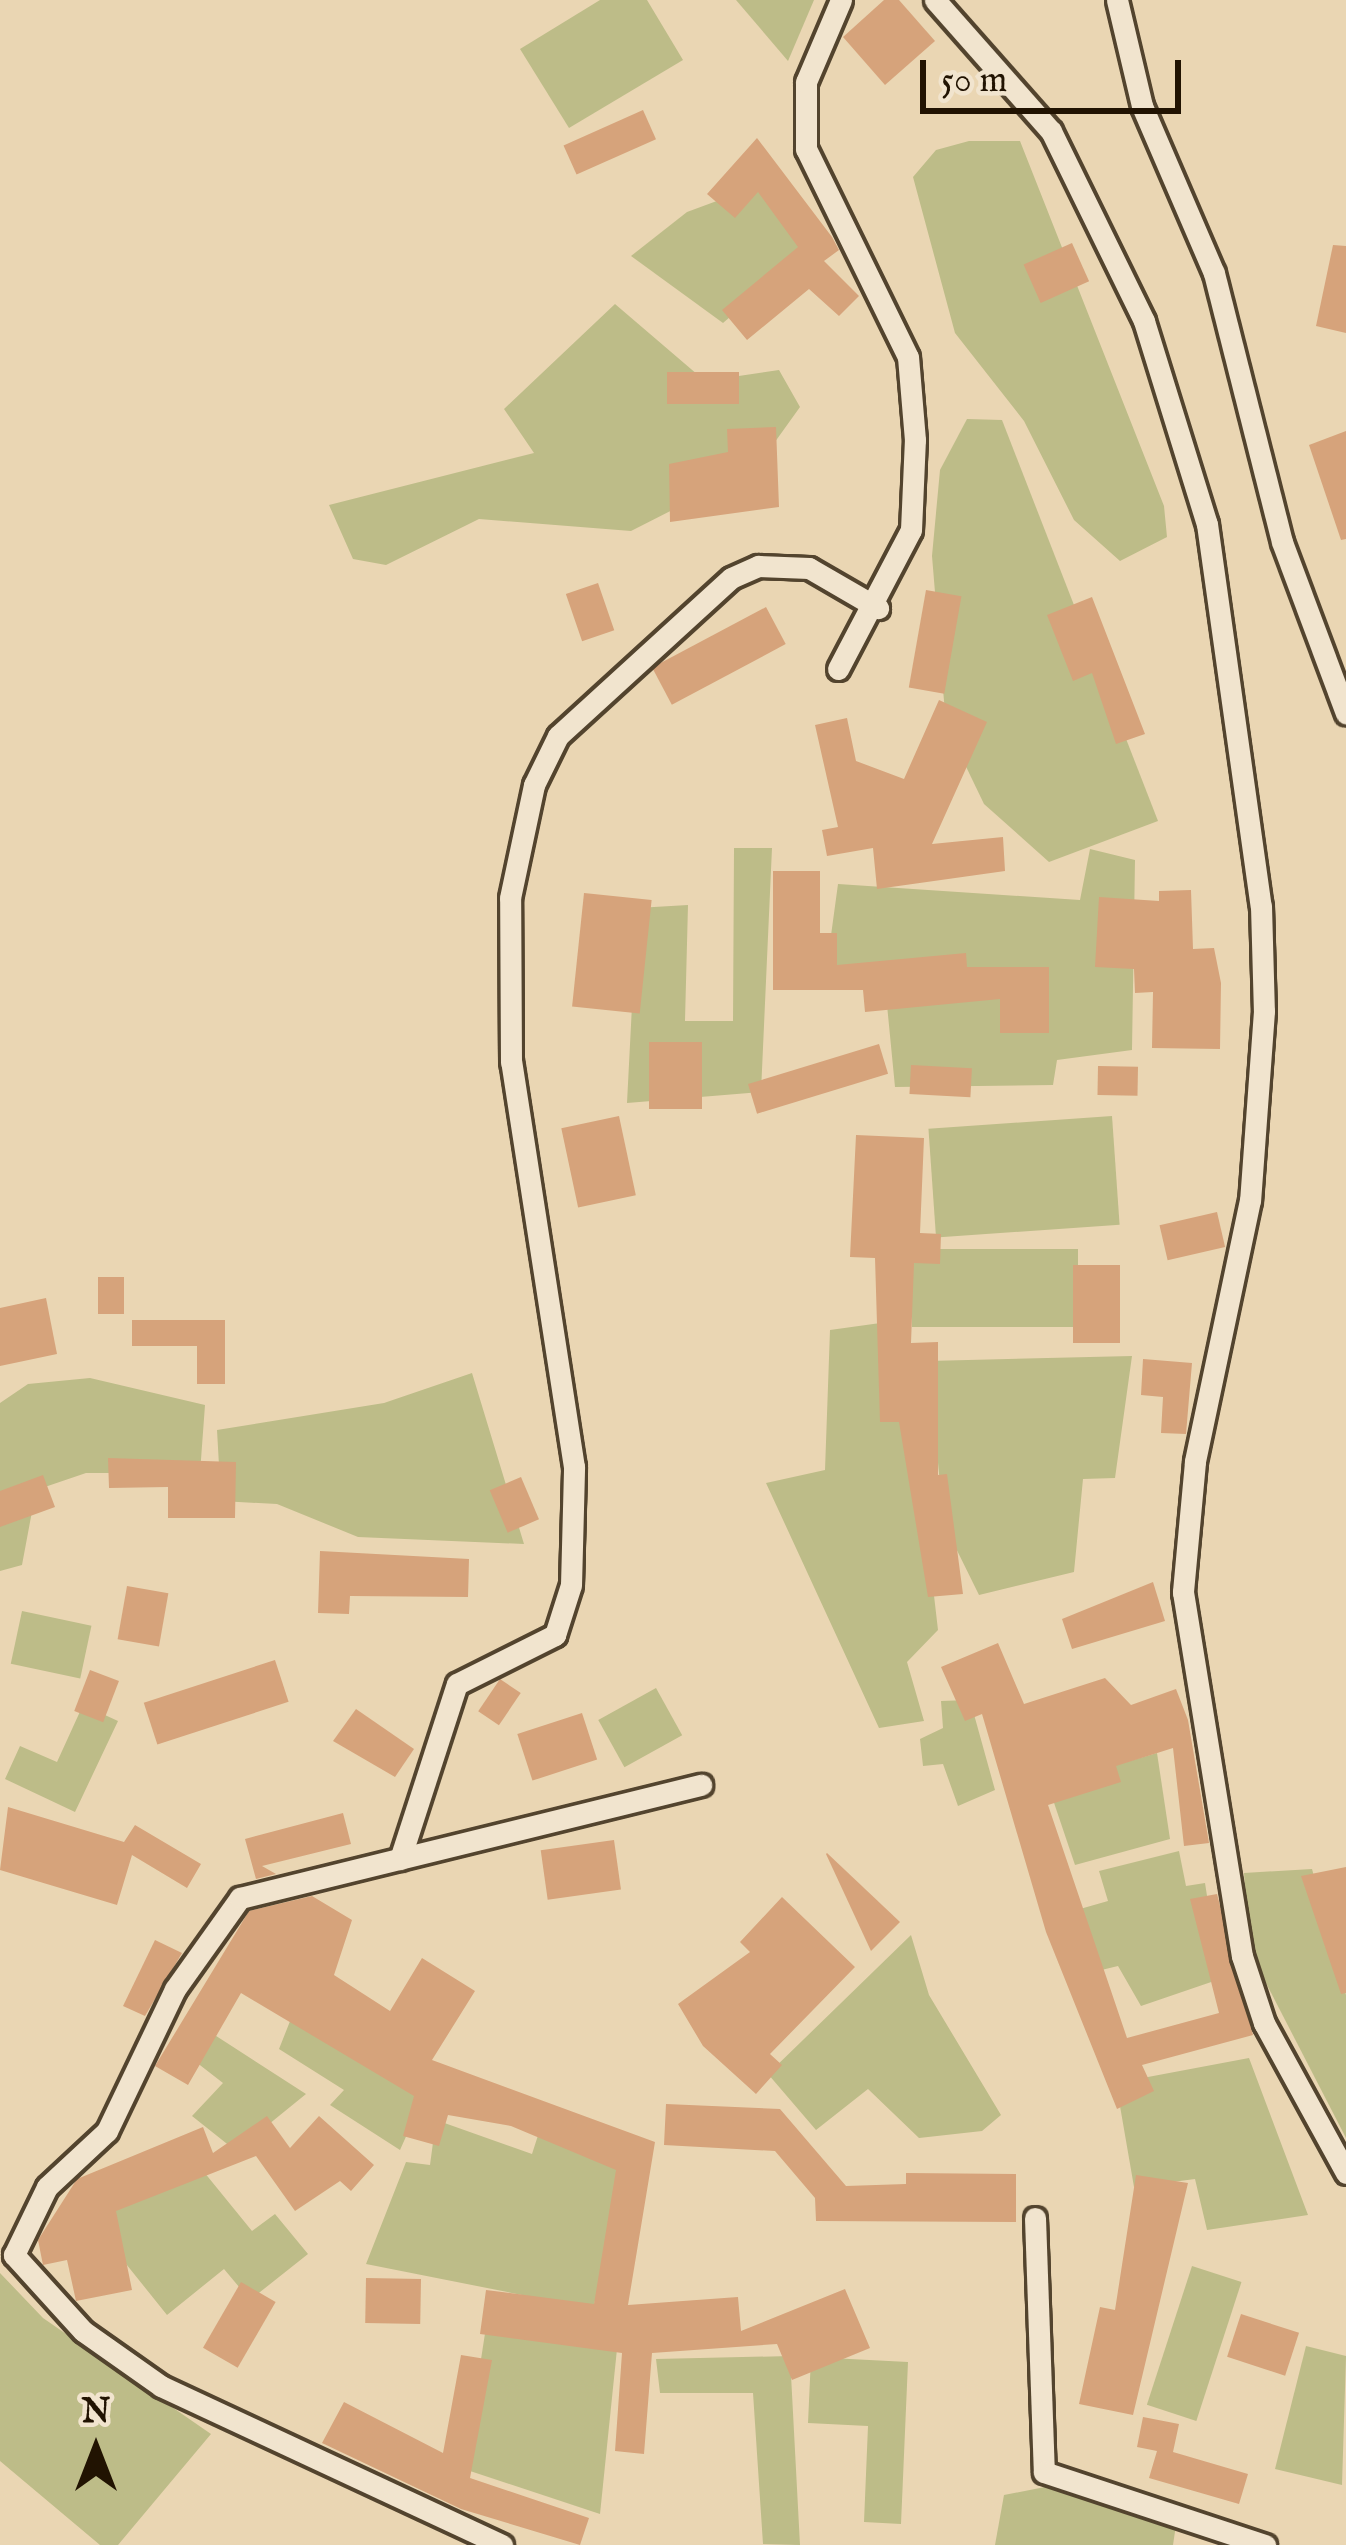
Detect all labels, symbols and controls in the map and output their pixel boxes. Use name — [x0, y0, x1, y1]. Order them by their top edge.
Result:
scale bar — [926, 36, 1187, 110]
text: 50 m — [941, 58, 1007, 104]
north arrow — [36, 2389, 156, 2509]
text: N — [82, 2392, 110, 2434]

